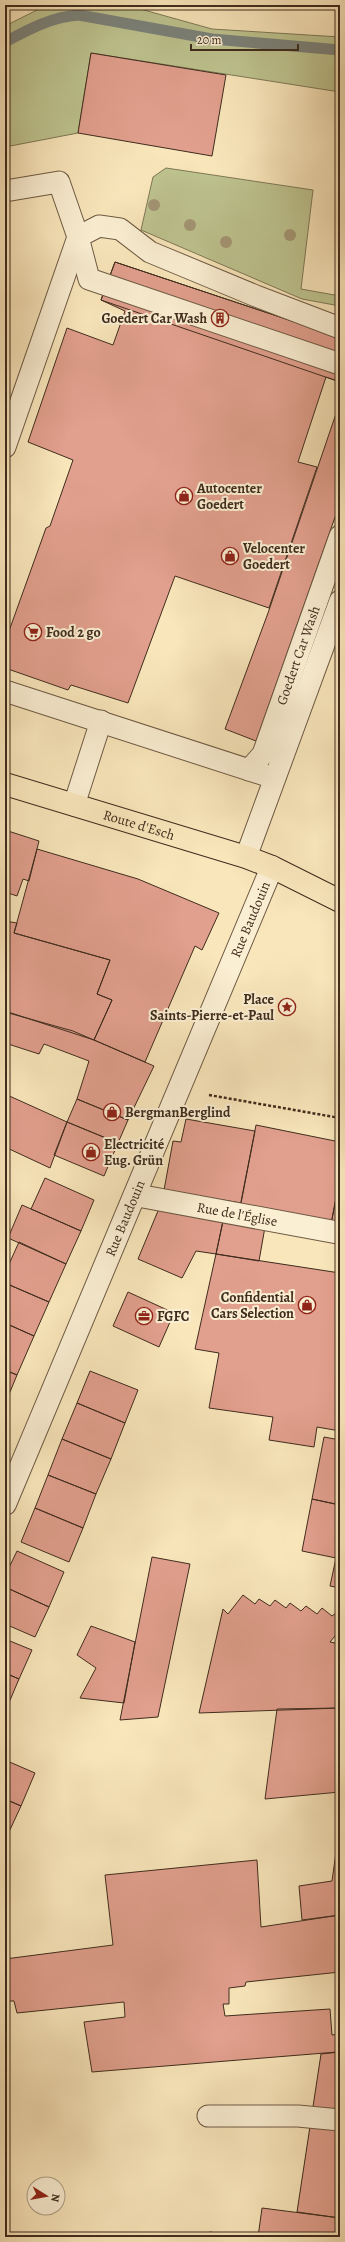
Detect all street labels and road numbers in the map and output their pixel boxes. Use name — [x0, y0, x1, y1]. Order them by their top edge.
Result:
street label: Goedert Car Wash — [272, 603, 325, 708]
street label: Route d'Esch — [101, 805, 177, 845]
street label: Rue Baudouin — [226, 878, 275, 960]
street label: Rue Baudouin — [101, 1177, 150, 1259]
street label: Rue de l'Église — [195, 1198, 279, 1231]

